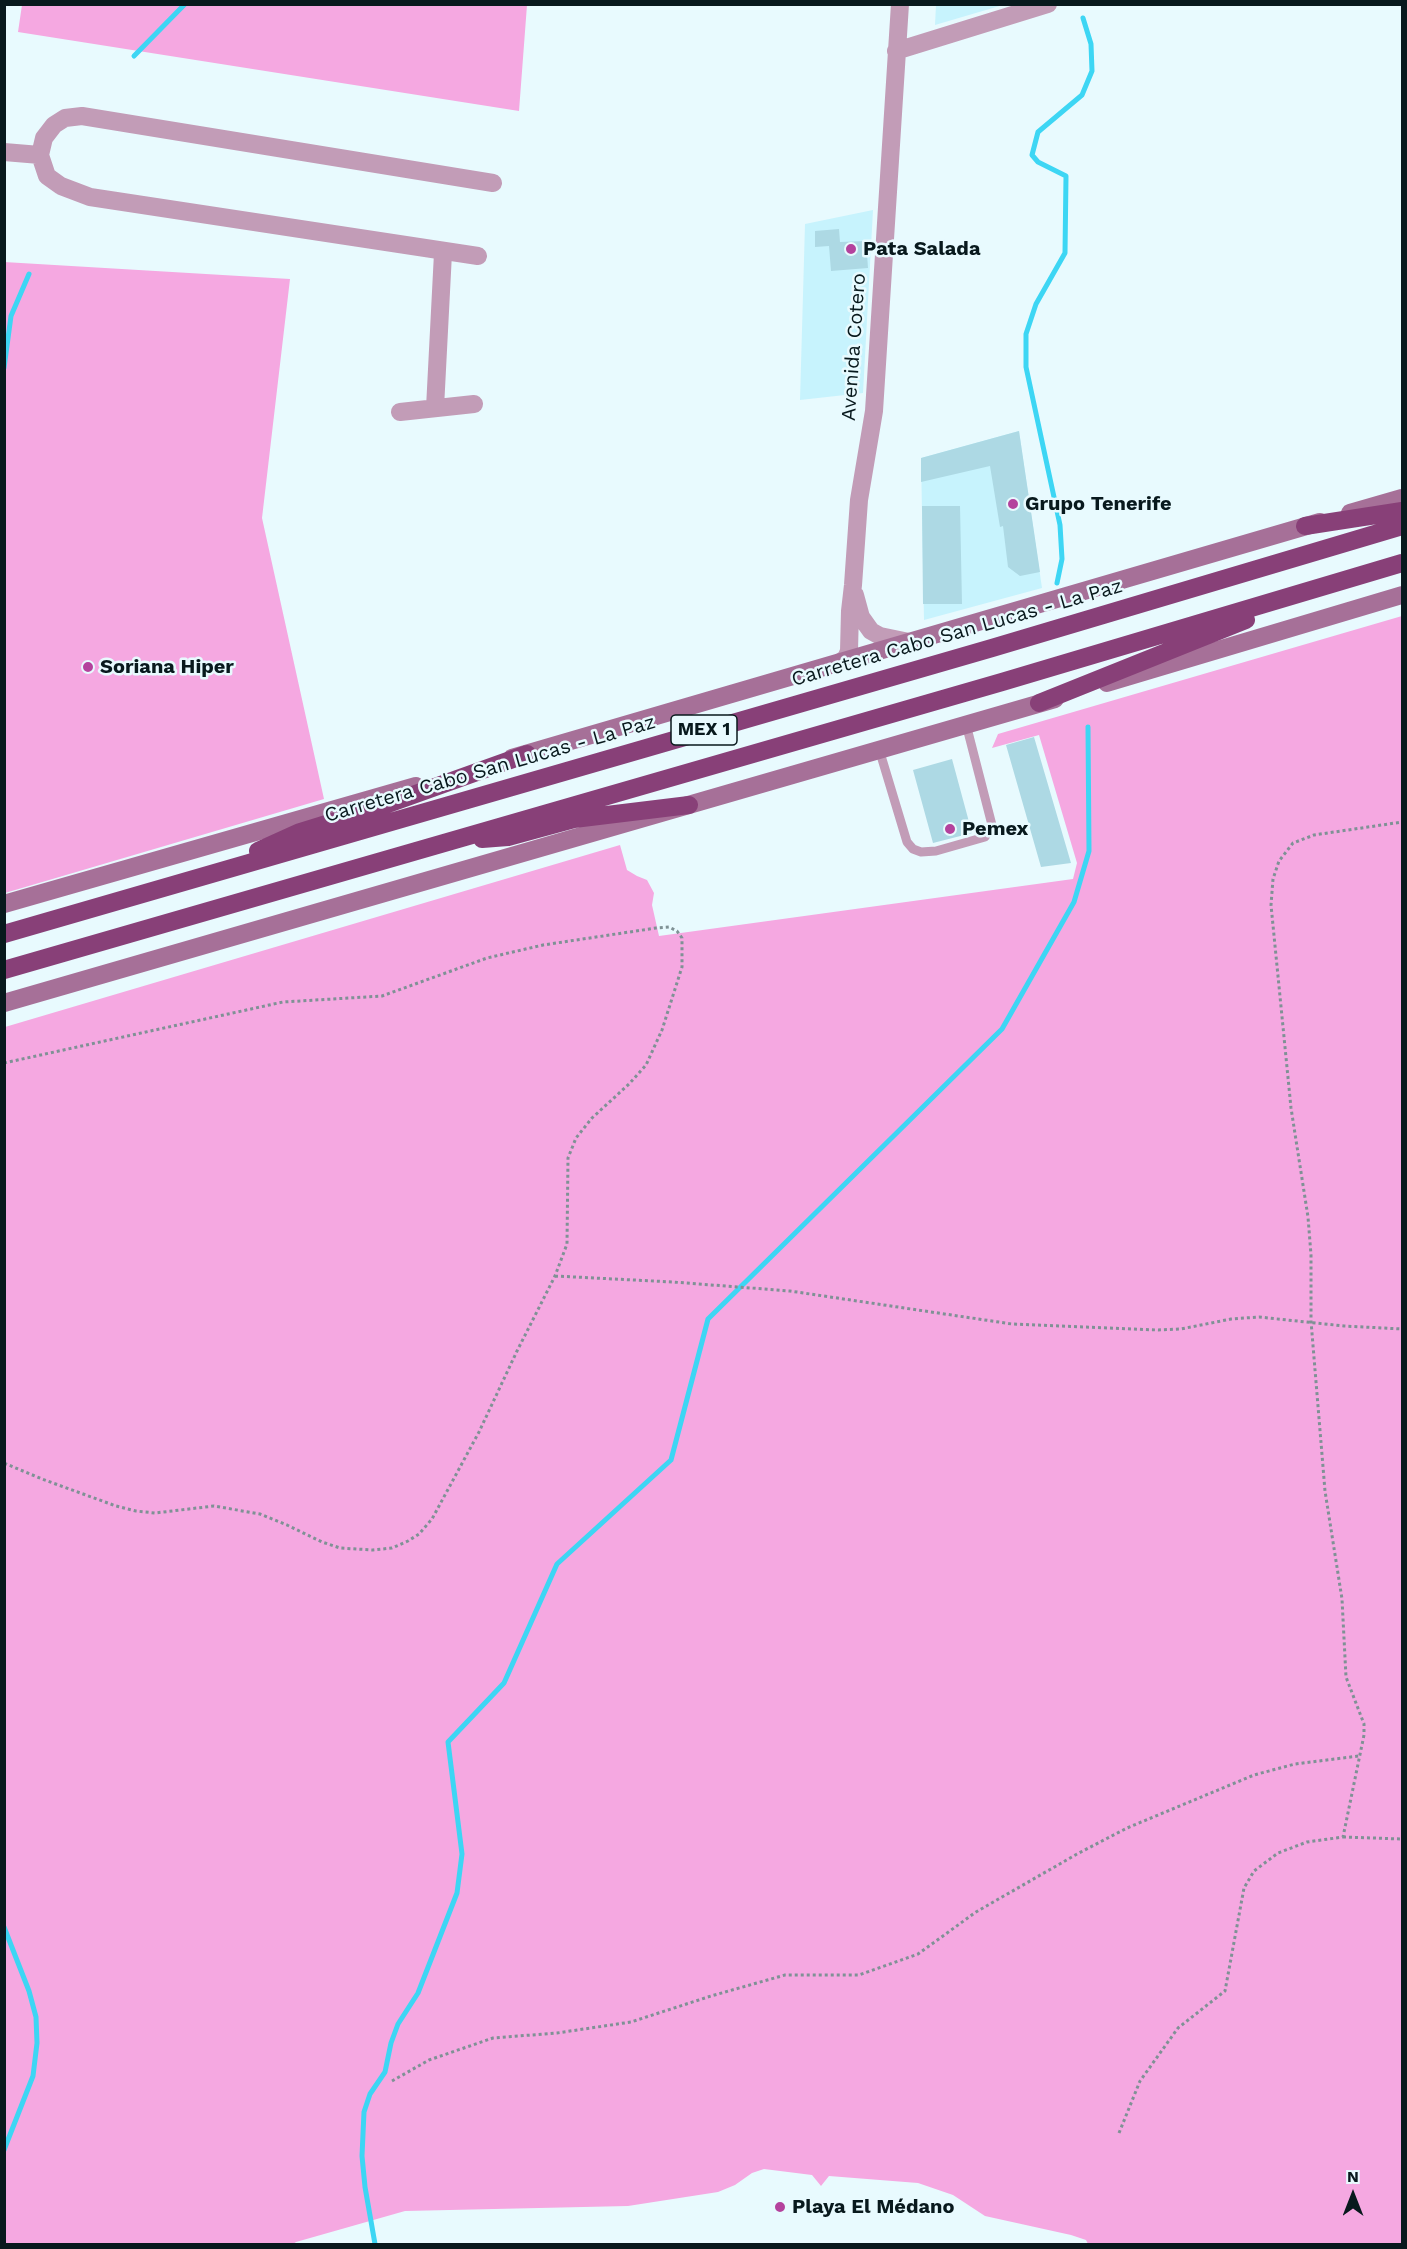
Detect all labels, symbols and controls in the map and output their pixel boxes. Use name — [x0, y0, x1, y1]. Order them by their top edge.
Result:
place label: Pata Salada — [863, 237, 980, 261]
marker: Pata Salada — [844, 242, 858, 256]
street label: Avenida Cotero — [837, 272, 871, 422]
place label: Grupo Tenerife — [1025, 492, 1172, 516]
marker: Grupo Tenerife — [1006, 497, 1020, 511]
street label: Carretera Cabo San Lucas - La Paz — [789, 574, 1125, 692]
place label: Soriana Hiper — [100, 655, 234, 679]
marker: Soriana Hiper — [81, 660, 95, 674]
street label: Carretera Cabo San Lucas - La Paz — [322, 710, 658, 828]
road number: MEX 1 — [671, 715, 737, 745]
place label: Pemex — [962, 817, 1028, 841]
marker: Pemex — [943, 822, 957, 836]
north arrow — [1323, 2165, 1383, 2225]
text: N — [1347, 2167, 1359, 2186]
place label: Playa El Médano — [792, 2195, 954, 2219]
marker: Playa El Médano — [773, 2200, 787, 2214]

